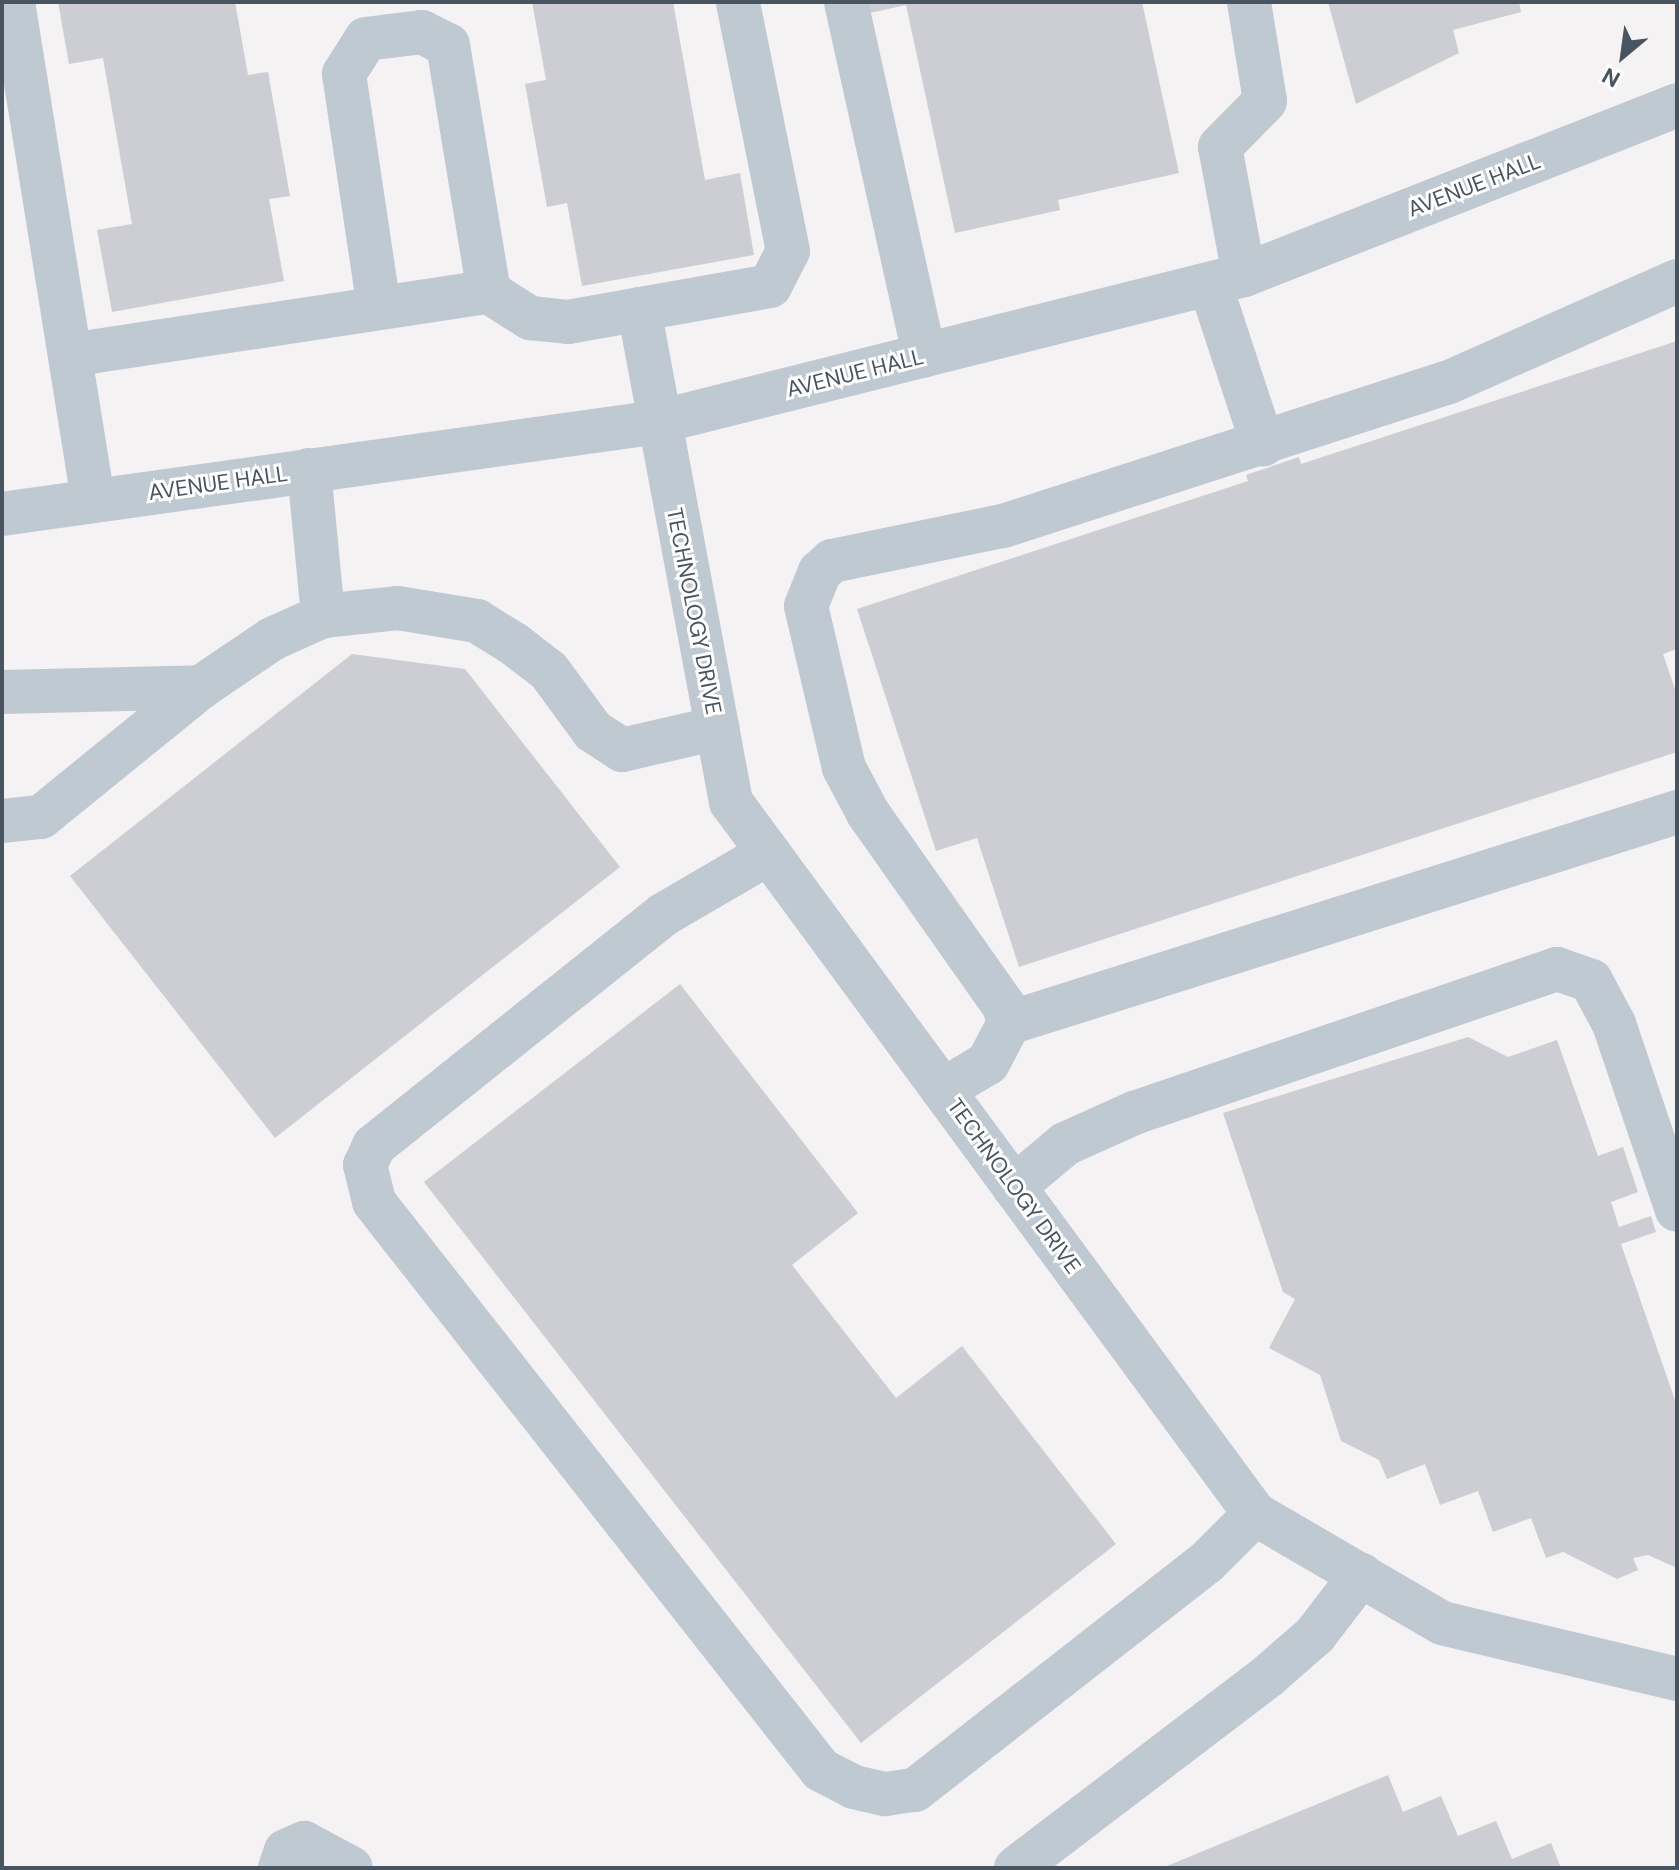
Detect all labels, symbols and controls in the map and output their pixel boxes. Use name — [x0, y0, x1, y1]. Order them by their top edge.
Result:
north arrow — [1583, 16, 1663, 96]
text: N — [1597, 61, 1625, 94]
street label: AVENUE HALL — [1404, 148, 1544, 222]
street label: AVENUE HALL — [784, 343, 926, 403]
street label: AVENUE HALL — [147, 460, 289, 506]
street label: TECHNOLOGY DRIVE — [661, 505, 727, 717]
street label: TECHNOLOGY DRIVE — [942, 1093, 1086, 1279]

